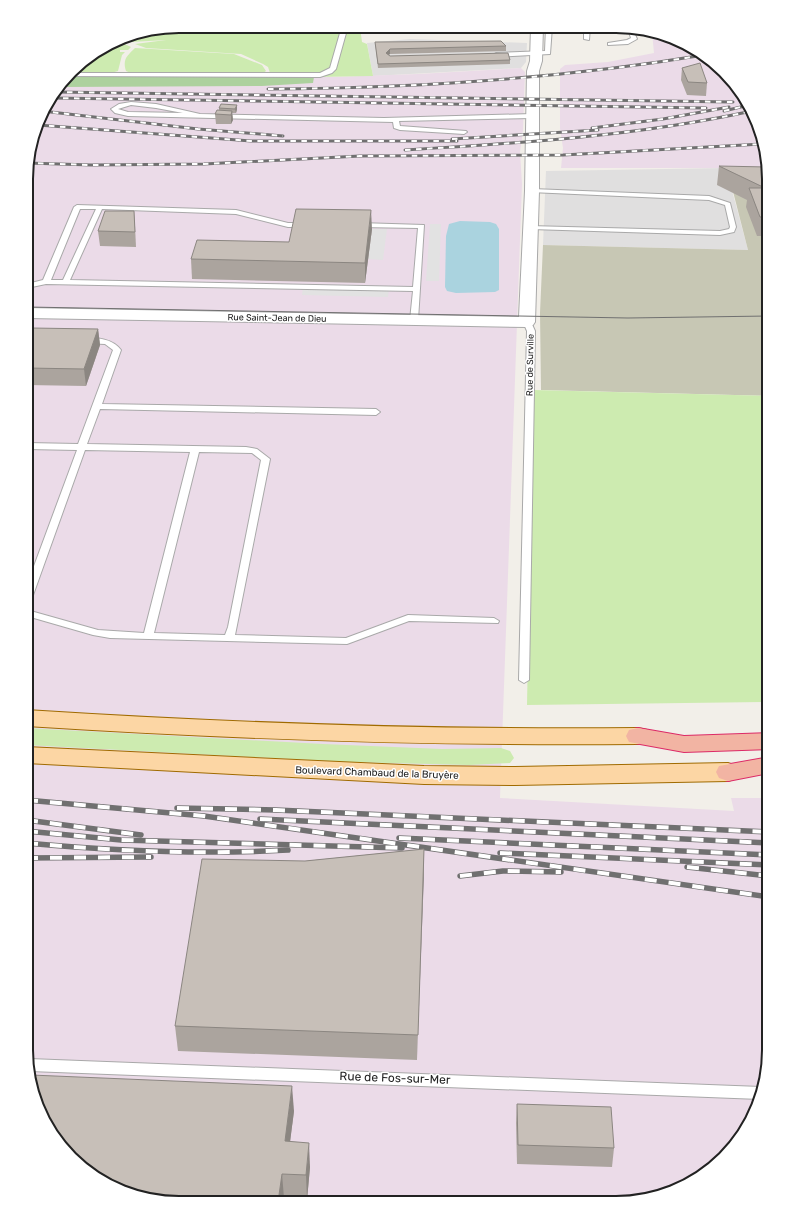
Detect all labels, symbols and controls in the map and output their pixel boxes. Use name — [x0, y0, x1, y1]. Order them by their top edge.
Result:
street label: Rue Saint-Jean de Dieu — [227, 312, 327, 324]
street label: Rue de Surville — [524, 334, 536, 396]
street label: Boulevard Chambaud de la Bruyère — [295, 764, 459, 782]
street label: Rue de Fos-sur-Mer — [339, 1069, 451, 1087]

